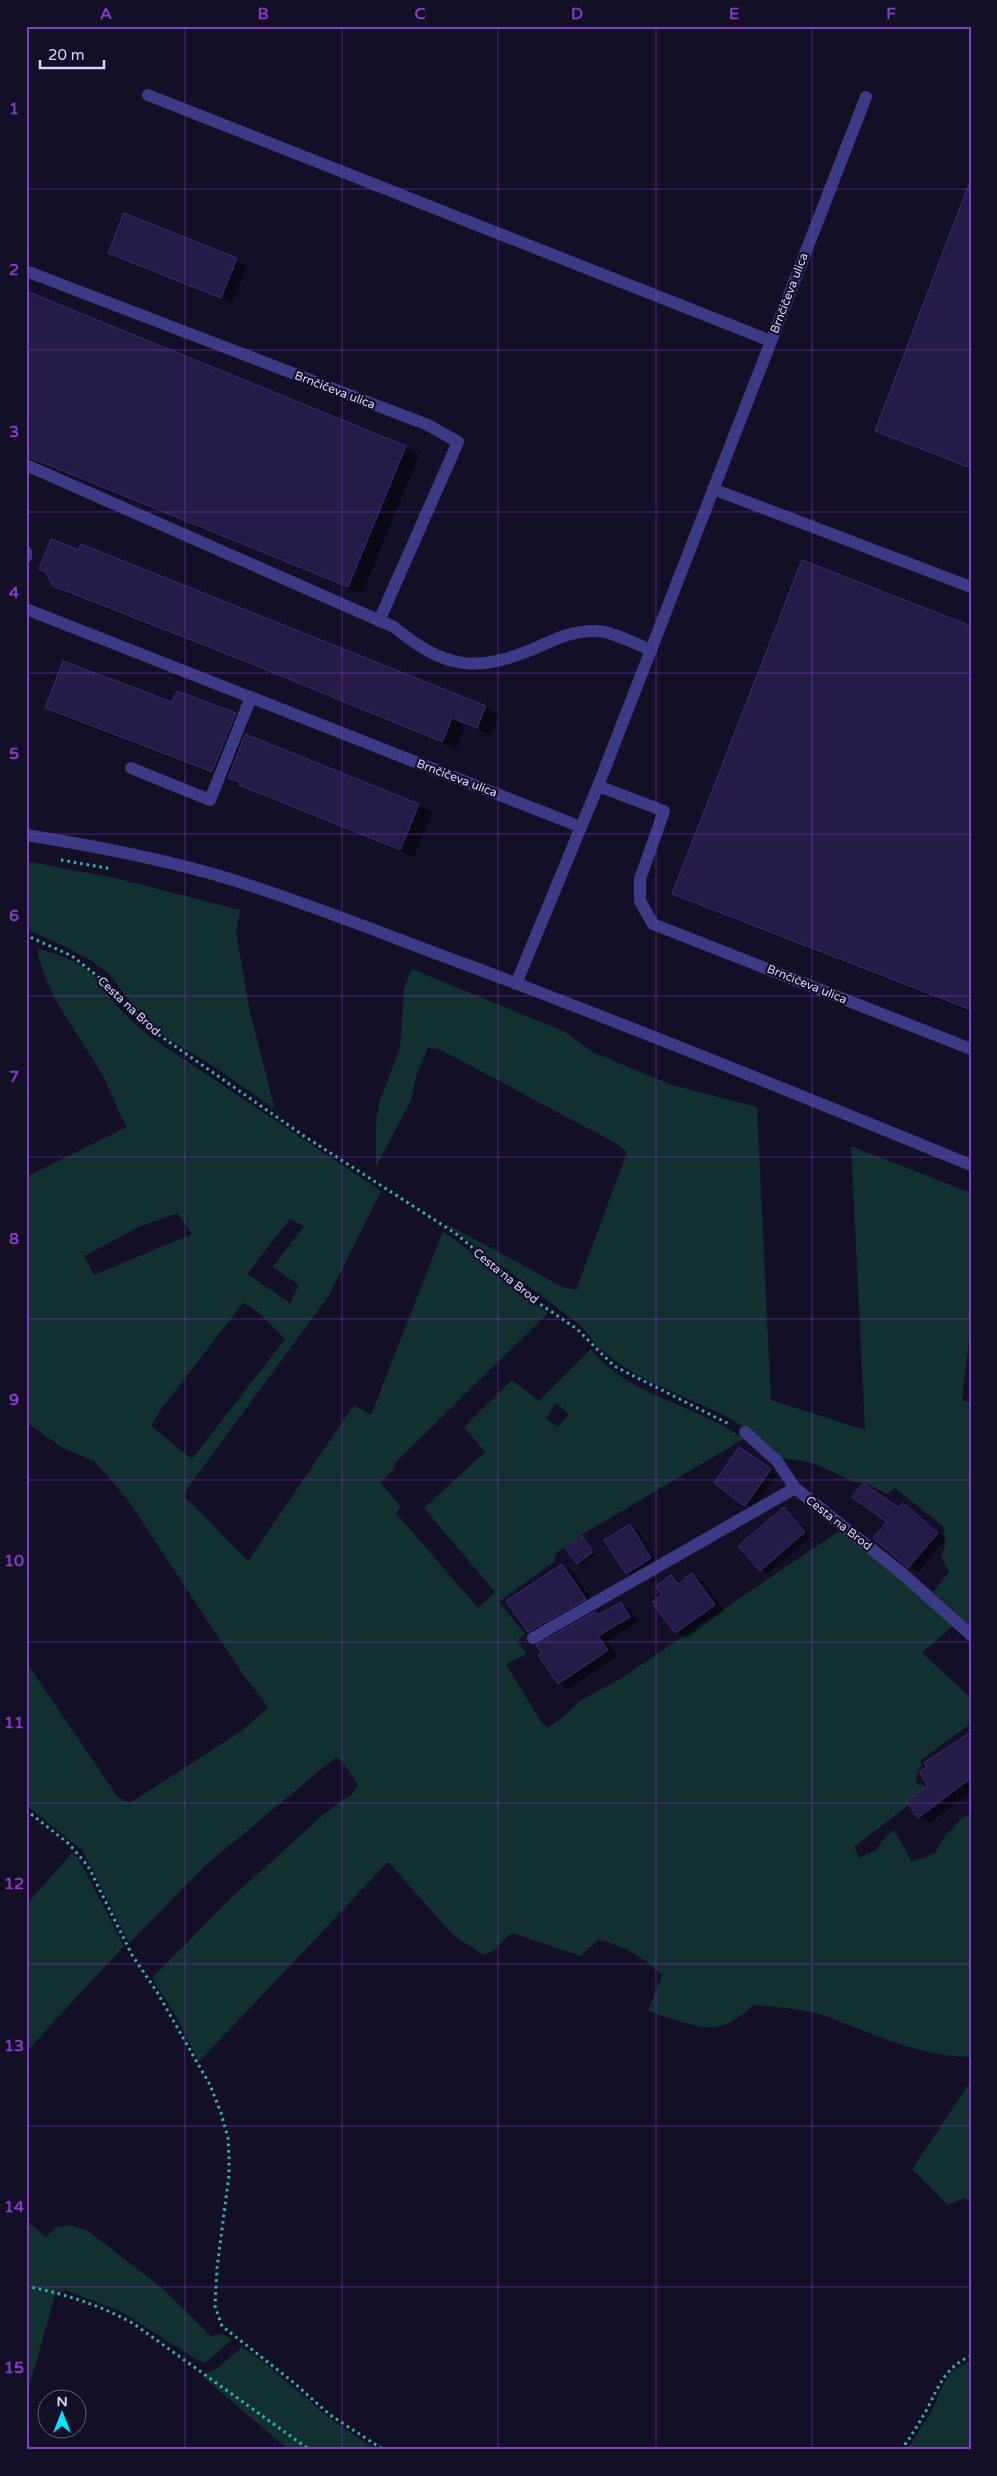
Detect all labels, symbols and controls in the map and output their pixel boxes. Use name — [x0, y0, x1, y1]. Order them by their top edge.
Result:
text: A — [100, 4, 112, 24]
text: B — [257, 4, 269, 24]
text: C — [414, 4, 426, 24]
text: D — [571, 4, 583, 24]
text: E — [729, 4, 739, 24]
text: F — [886, 4, 896, 24]
scale bar — [40, 38, 104, 70]
text: 20 m — [48, 46, 85, 64]
text: 1 — [9, 99, 19, 119]
street label: Brnčičeva ulica — [767, 251, 811, 335]
text: 2 — [9, 260, 19, 280]
street label: Brnčičeva ulica — [293, 368, 377, 412]
text: 3 — [9, 422, 19, 442]
text: 4 — [9, 583, 19, 603]
text: 5 — [9, 744, 19, 764]
street label: Brnčičeva ulica — [415, 756, 499, 800]
text: 6 — [9, 906, 19, 926]
street label: Brnčičeva ulica — [765, 962, 849, 1006]
street label: Cesta na Brod — [95, 974, 163, 1038]
text: 7 — [9, 1067, 19, 1087]
text: 8 — [9, 1229, 19, 1249]
street label: Cesta na Brod — [471, 1245, 541, 1307]
text: 9 — [9, 1390, 19, 1410]
street label: Cesta na Brod — [803, 1493, 875, 1553]
text: 10 — [4, 1551, 24, 1571]
text: 11 — [4, 1713, 24, 1733]
text: 12 — [4, 1874, 24, 1894]
text: 13 — [4, 2036, 24, 2056]
text: 14 — [4, 2197, 24, 2217]
text: 15 — [4, 2358, 24, 2378]
north arrow — [38, 2388, 88, 2438]
text: N — [56, 2393, 68, 2410]

